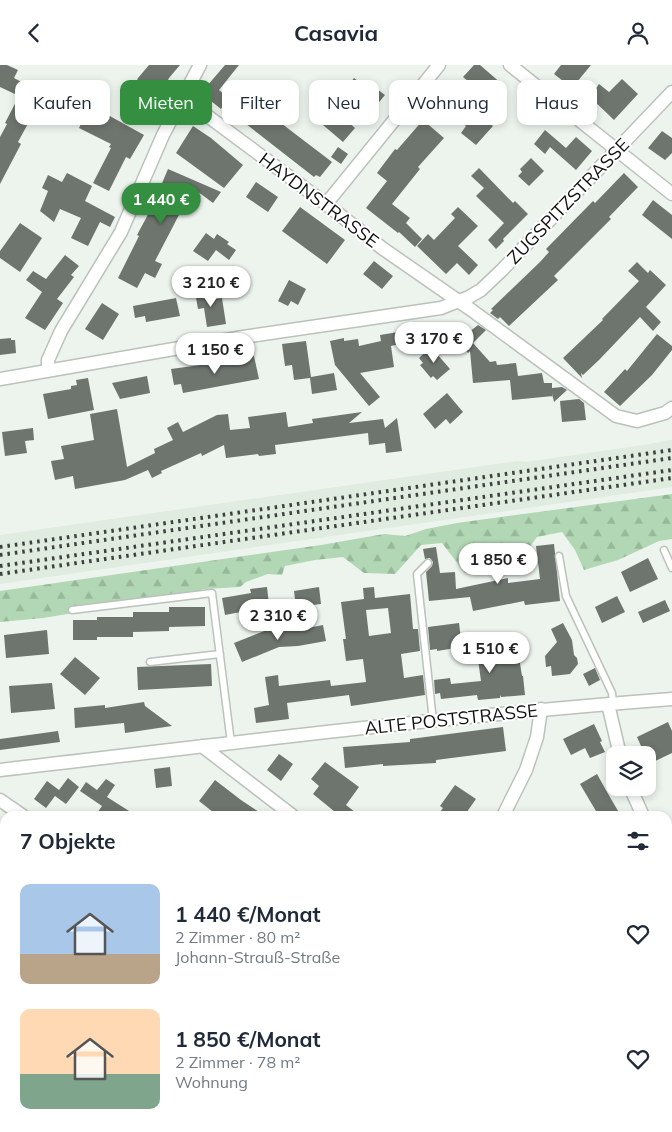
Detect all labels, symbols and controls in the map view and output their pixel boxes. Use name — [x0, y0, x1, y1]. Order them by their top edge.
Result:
icon: back — [20, 19, 48, 47]
text: Casavia — [294, 19, 378, 47]
icon: person — [624, 19, 652, 47]
chip: Kaufen — [15, 80, 110, 125]
chip: Mieten — [120, 80, 212, 125]
chip: Filter — [222, 80, 299, 125]
chip: Neu — [309, 80, 379, 125]
chip: Wohnung — [389, 80, 507, 125]
chip: Haus — [517, 80, 597, 125]
street label: ZUGSPITZSTRASSE — [502, 133, 634, 269]
street label: HAYDNSTRASSE — [255, 147, 383, 253]
pin: 1 440 € — [115, 183, 207, 225]
text: 1 440 € — [133, 189, 189, 209]
pin: 3 210 € — [165, 265, 257, 308]
text: 3 210 € — [183, 272, 239, 292]
pin: 3 170 € — [388, 321, 480, 364]
text: 3 170 € — [406, 328, 462, 348]
pin: 1 150 € — [169, 333, 261, 375]
text: 1 150 € — [187, 339, 243, 359]
pin: 1 850 € — [452, 543, 544, 585]
text: 1 850 € — [470, 549, 526, 569]
pin: 2 310 € — [232, 599, 324, 641]
text: 2 310 € — [250, 605, 306, 625]
pin: 1 510 € — [444, 631, 536, 674]
text: 1 510 € — [462, 638, 518, 658]
street label: ALTE POSTSTRASSE — [363, 698, 539, 740]
map controls — [606, 746, 656, 796]
button: layers — [606, 746, 656, 796]
icon: filters — [624, 827, 652, 855]
text: 7 Objekte — [20, 828, 116, 854]
text: 1 440 €/Monat — [175, 901, 321, 927]
icon: home — [60, 904, 120, 964]
icon: heart — [624, 920, 652, 948]
text: 2 Zimmer · 80 m² — [175, 927, 300, 947]
text: Johann-Strauß-Straße — [175, 947, 340, 967]
text: 1 850 €/Monat — [175, 1026, 321, 1052]
icon: home — [60, 1029, 120, 1089]
icon: heart — [624, 1045, 652, 1073]
text: 2 Zimmer · 78 m² — [175, 1052, 300, 1072]
text: Wohnung — [175, 1072, 248, 1092]

